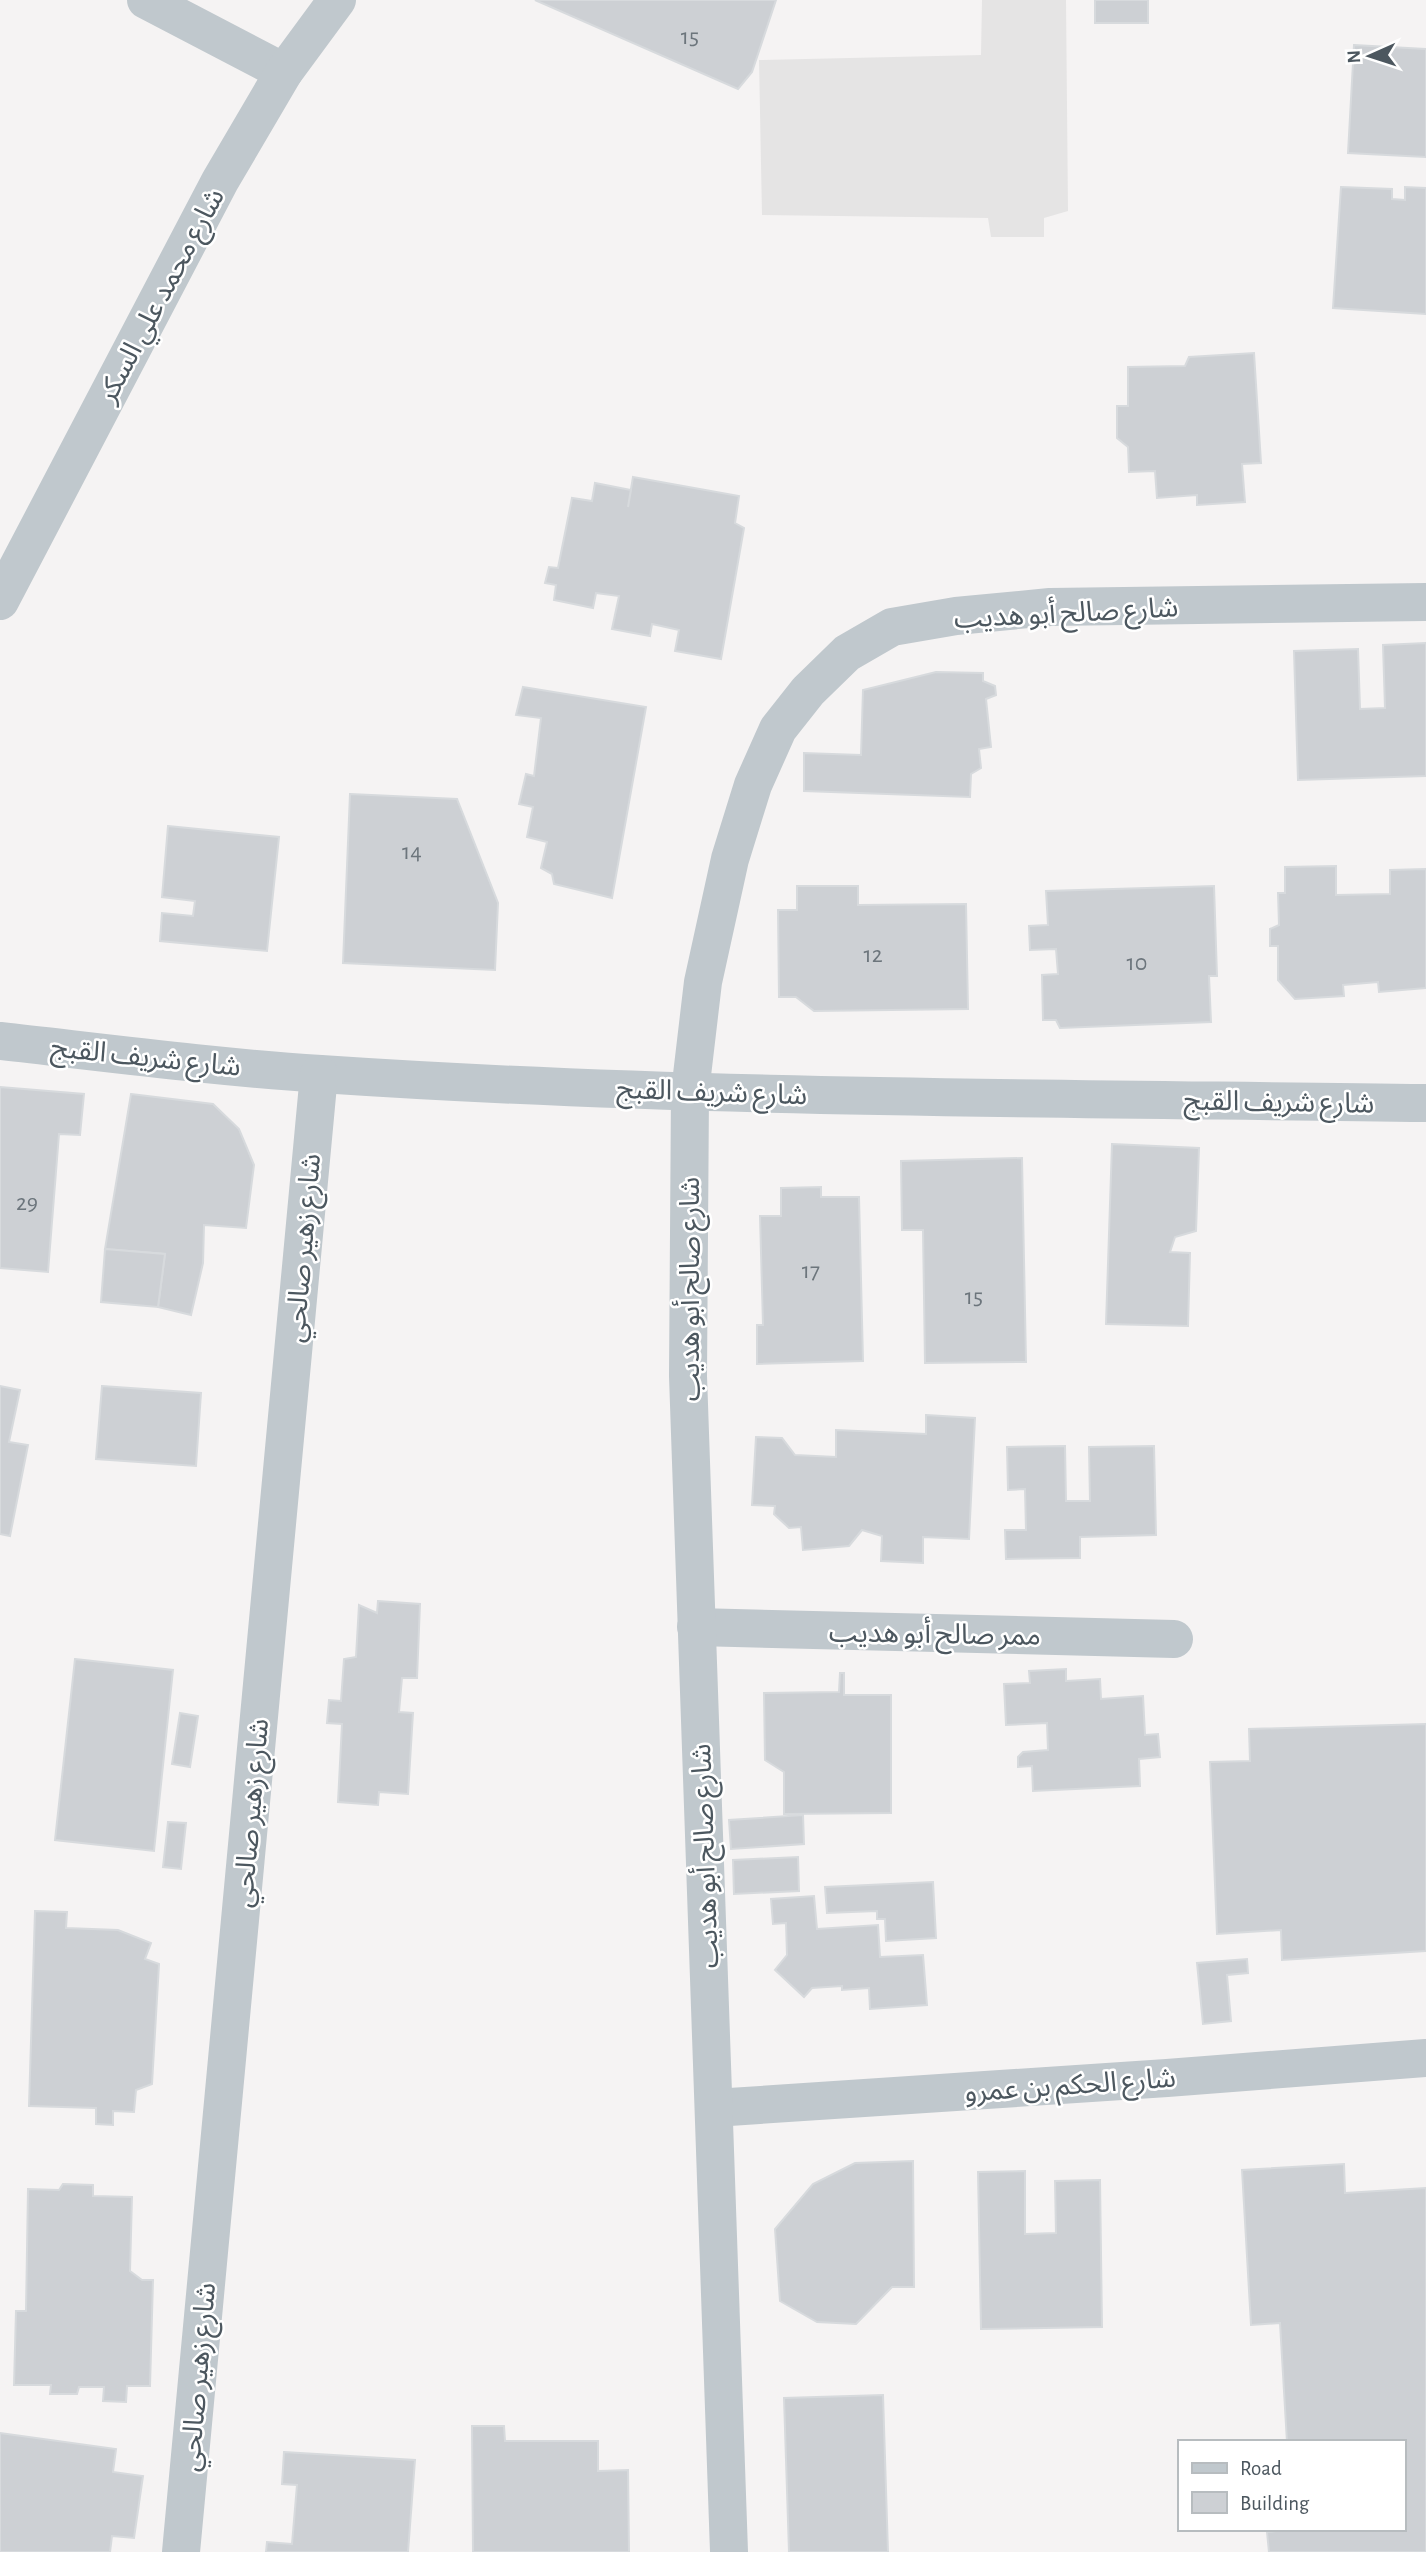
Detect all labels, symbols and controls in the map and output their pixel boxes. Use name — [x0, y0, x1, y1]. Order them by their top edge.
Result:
north arrow — [1335, 21, 1405, 91]
house number: 15 — [681, 25, 699, 49]
text: N — [1345, 50, 1364, 64]
street label: شارع محمد علي السكر — [93, 184, 235, 411]
street label: شارع صالح أبو هديب — [953, 589, 1179, 639]
house number: 14 — [402, 840, 422, 864]
house number: 12 — [863, 943, 883, 967]
house number: 10 — [1127, 951, 1147, 975]
street label: شارع شريف القبج — [49, 1034, 242, 1087]
street label: شارع شريف القبج — [616, 1076, 808, 1115]
street label: شارع شريف القبج — [1183, 1087, 1375, 1124]
street label: شارع زهير صالحي — [282, 1152, 332, 1344]
street label: شارع صالح أبو هديب — [671, 1177, 710, 1401]
house number: 29 — [16, 1191, 38, 1215]
house number: 17 — [802, 1259, 820, 1283]
house number: 15 — [965, 1285, 983, 1309]
street label: ممر صالح أبو هديب — [829, 1614, 1041, 1656]
street label: شارع زهير صالحي — [230, 1717, 280, 1909]
street label: شارع صالح أبو هديب — [683, 1743, 729, 1969]
street label: شارع الحكم بن عمرو — [963, 2065, 1177, 2113]
street label: شارع زهير صالحي — [177, 2281, 227, 2473]
legend — [1178, 2440, 1405, 2531]
text: Road — [1240, 2458, 1282, 2479]
text: Building — [1240, 2493, 1310, 2514]

